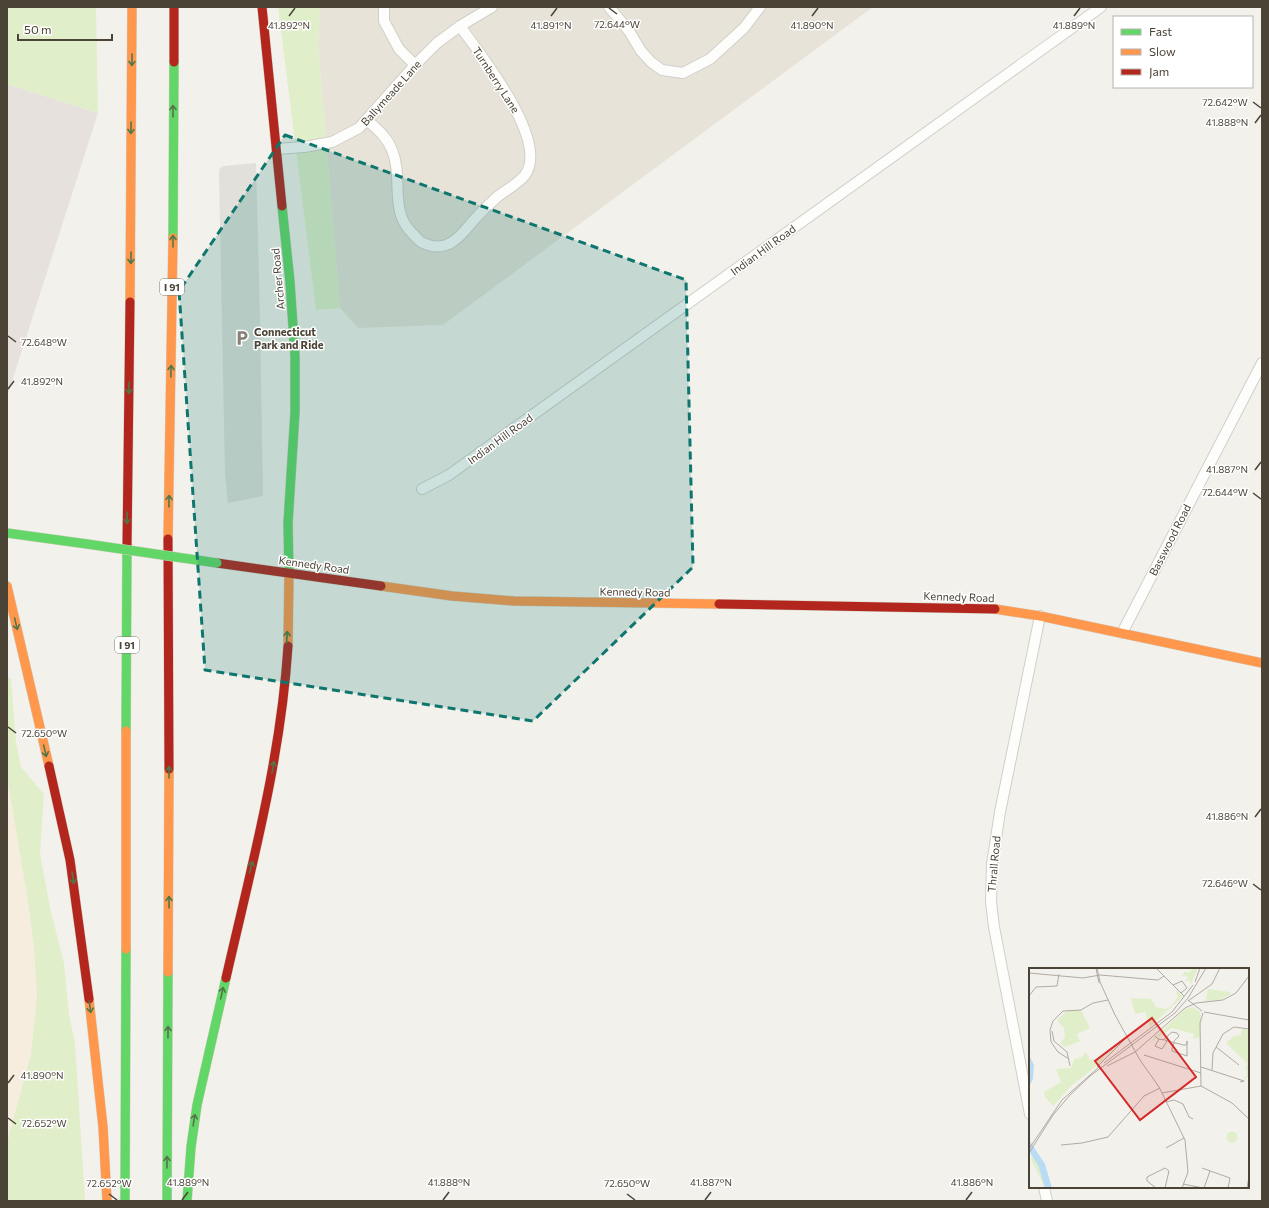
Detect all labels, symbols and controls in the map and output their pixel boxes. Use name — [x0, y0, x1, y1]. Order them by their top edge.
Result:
scale bar — [18, 16, 112, 42]
legend — [1113, 16, 1253, 88]
text: 72.644°W — [594, 18, 640, 30]
text: 41.892°N — [268, 19, 310, 31]
text: 41.891°N — [531, 19, 571, 31]
text: 41.890°N — [790, 19, 834, 31]
text: 41.889°N — [1053, 19, 1095, 31]
text: 50 m — [24, 22, 52, 36]
text: Fast — [1149, 24, 1172, 38]
street label: Turnberry Lane — [470, 44, 523, 115]
text: Slow — [1149, 44, 1176, 58]
one-way arrow — [128, 53, 136, 66]
street label: Ballymeade Lane — [358, 57, 424, 128]
text: Jam — [1149, 64, 1169, 79]
text: 72.642°W — [1202, 96, 1248, 108]
one-way arrow — [169, 105, 177, 118]
text: 41.888°N — [1206, 116, 1248, 128]
one-way arrow — [127, 121, 135, 134]
street label: Indian Hill Road — [728, 222, 798, 278]
one-way arrow — [169, 235, 177, 248]
street label: Archer Road — [268, 248, 287, 310]
one-way arrow — [127, 251, 135, 264]
road number: I 91 — [160, 279, 184, 295]
place label: Connecticut Park and Ride — [254, 325, 324, 351]
parking icon: Connecticut Park and Ride — [233, 329, 251, 347]
text: 72.648°W — [21, 336, 67, 348]
one-way arrow — [167, 365, 175, 378]
text: 41.892°N — [21, 375, 63, 387]
one-way arrow — [125, 381, 133, 394]
street label: Indian Hill Road — [465, 411, 535, 467]
text: 41.887°N — [1206, 463, 1248, 475]
text: 72.644°W — [1202, 486, 1248, 498]
one-way arrow — [165, 495, 173, 508]
street label: Basswood Road — [1146, 502, 1193, 578]
one-way arrow — [123, 511, 131, 524]
street label: Kennedy Road — [278, 553, 350, 576]
street label: Kennedy Road — [599, 584, 671, 599]
street label: Kennedy Road — [923, 589, 995, 604]
one-way arrow — [12, 617, 20, 630]
one-way arrow — [284, 631, 291, 644]
road number: I 91 — [115, 637, 139, 653]
text: 72.650°W — [21, 727, 67, 739]
one-way arrow — [42, 744, 49, 757]
one-way arrow — [270, 760, 278, 773]
one-way arrow — [165, 766, 173, 779]
text: 41.886°N — [1206, 810, 1248, 822]
street label: Thrall Road — [985, 835, 1002, 893]
one-way arrow — [248, 860, 256, 873]
one-way arrow — [69, 871, 77, 884]
text: 72.646°W — [1202, 877, 1248, 889]
one-way arrow — [165, 896, 173, 909]
inset map — [1029, 968, 1249, 1188]
one-way arrow — [218, 987, 226, 1000]
one-way arrow — [86, 1000, 94, 1013]
one-way arrow — [164, 1026, 172, 1039]
text: 41.890°N — [20, 1069, 64, 1081]
one-way arrow — [190, 1114, 198, 1127]
text: 72.652°W — [21, 1117, 67, 1129]
one-way arrow — [163, 1156, 171, 1169]
text: 41.889°N — [167, 1176, 209, 1188]
text: 41.888°N — [428, 1176, 470, 1188]
text: 41.887°N — [690, 1176, 732, 1188]
text: 41.886°N — [951, 1176, 993, 1188]
text: 72.652°W — [86, 1177, 132, 1189]
text: 72.650°W — [604, 1177, 650, 1189]

